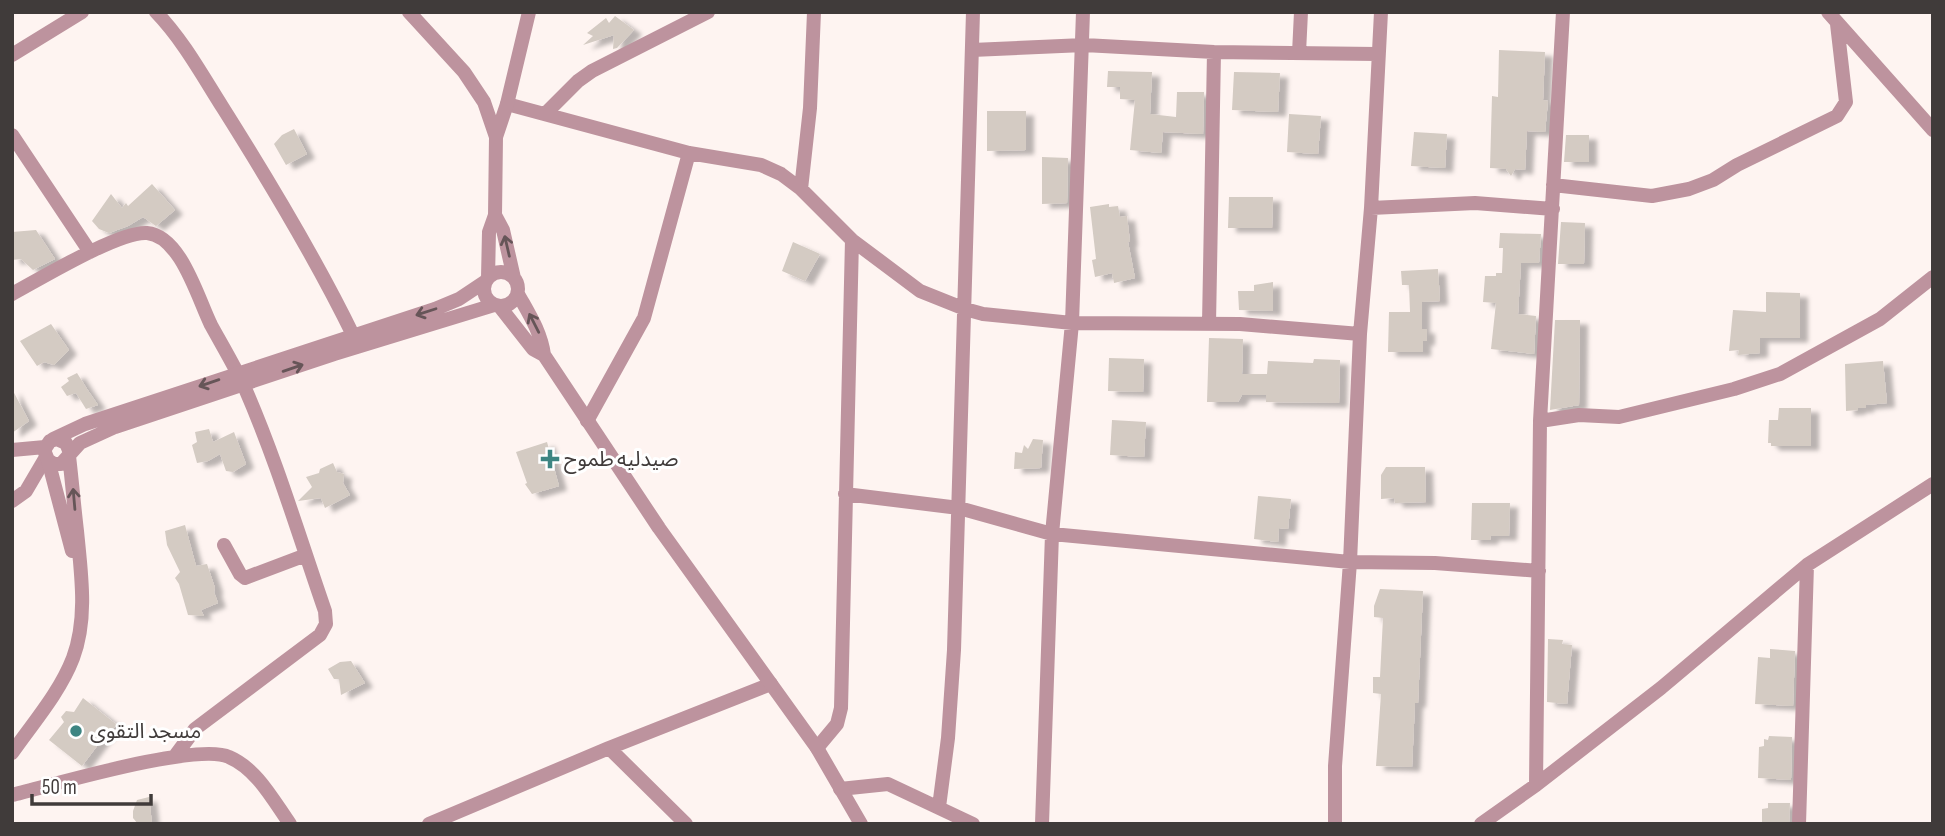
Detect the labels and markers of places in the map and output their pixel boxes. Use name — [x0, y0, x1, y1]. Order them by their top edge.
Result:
place label: صيدليه طموح — [564, 447, 679, 474]
marker: صيدليه طموح — [542, 451, 558, 467]
place label: مسجد التقوى — [90, 719, 201, 744]
marker: مسجد التقوى — [68, 723, 84, 739]

